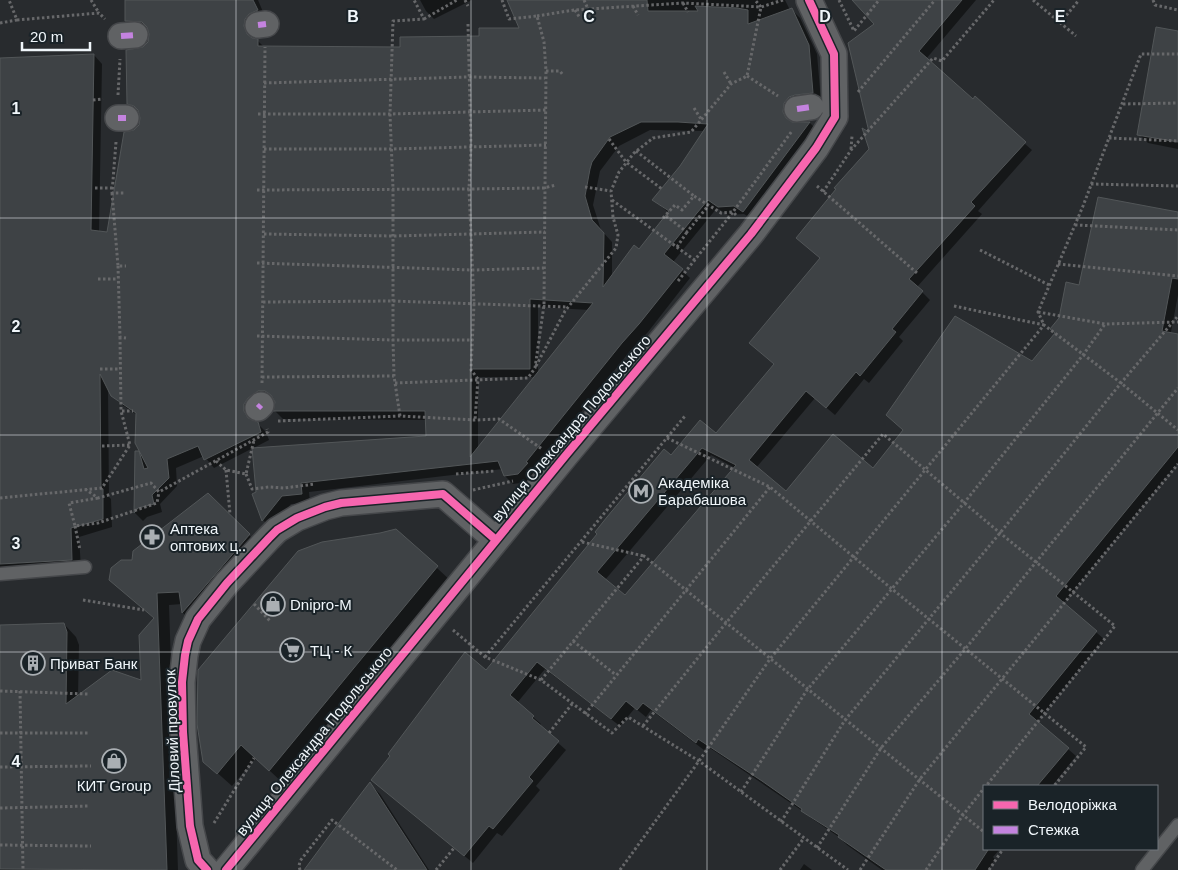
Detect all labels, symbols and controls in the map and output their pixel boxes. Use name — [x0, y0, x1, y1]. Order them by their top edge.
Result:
text: B — [347, 8, 359, 25]
text: C — [583, 8, 595, 25]
text: D — [819, 8, 831, 25]
text: E — [1055, 8, 1066, 25]
scale bar — [22, 20, 90, 52]
text: 20 m — [30, 28, 63, 45]
text: 1 — [12, 100, 21, 117]
text: 2 — [12, 318, 21, 335]
street label: вулиця Олександра Подольського — [488, 331, 654, 525]
place label: Академіка Барабашова — [658, 474, 747, 508]
metro station icon: Академіка Барабашова — [628, 478, 654, 504]
place label: Аптека оптових ц‥ — [170, 520, 246, 554]
pharmacy icon: Аптека оптових ц‥ — [139, 524, 165, 550]
text: 3 — [12, 535, 21, 552]
shop icon: Dnipro-M — [260, 591, 286, 617]
place label: Dnipro-M — [290, 596, 352, 613]
supermarket icon: ТЦ - К — [279, 637, 305, 663]
place label: ТЦ - К — [310, 642, 353, 659]
street label: вулиця Олександра Подольського — [233, 643, 395, 839]
building icon: Приват Банк — [20, 650, 46, 676]
place label: Приват Банк — [50, 655, 138, 672]
street label: Діловий провулок — [161, 669, 183, 793]
shop icon: КИТ Group — [101, 748, 127, 774]
text: 4 — [12, 753, 21, 770]
place label: КИТ Group — [77, 777, 151, 794]
legend — [983, 785, 1158, 850]
text: Велодоріжка — [1028, 796, 1117, 813]
text: Стежка — [1028, 821, 1080, 838]

